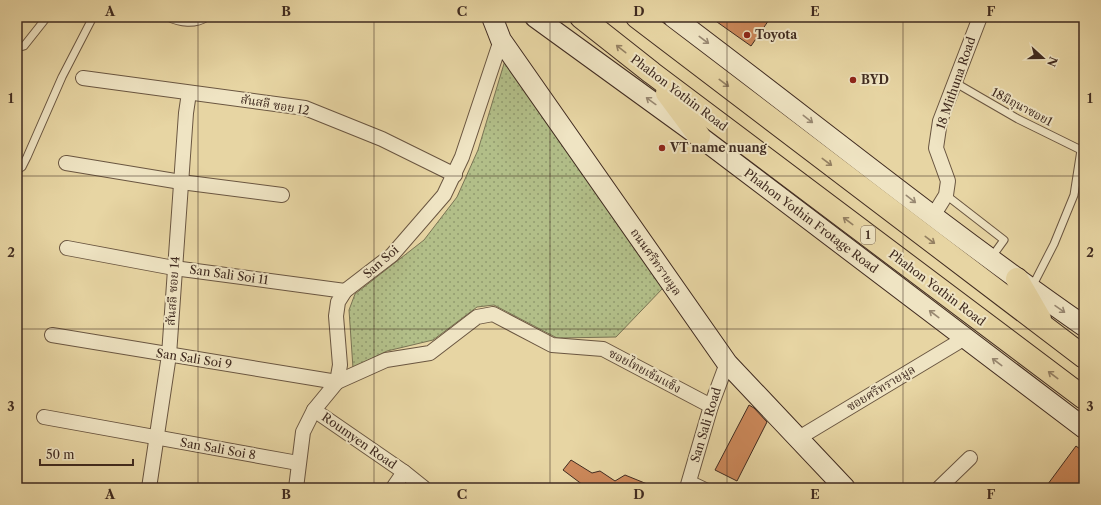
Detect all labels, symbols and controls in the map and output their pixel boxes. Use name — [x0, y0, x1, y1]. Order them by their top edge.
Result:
text: A — [104, 3, 116, 19]
text: B — [281, 3, 291, 19]
text: C — [457, 3, 467, 19]
text: D — [633, 3, 645, 19]
text: E — [810, 3, 820, 19]
text: F — [987, 3, 996, 19]
place label: Toyota — [755, 27, 798, 42]
marker: Toyota — [742, 30, 752, 40]
street label: 18 Mithuna Road — [933, 34, 979, 131]
one-way arrow — [699, 36, 710, 45]
north arrow — [1023, 38, 1063, 78]
one-way arrow — [616, 44, 627, 53]
street label: Phahon Yothin Road — [628, 51, 731, 134]
text: N — [1044, 55, 1061, 69]
place label: BYD — [861, 72, 889, 87]
marker: BYD — [848, 75, 858, 85]
one-way arrow — [718, 79, 729, 87]
street label: 18มิถุนาซอย1 — [989, 84, 1055, 130]
text: 1 — [8, 90, 14, 106]
text: 1 — [1087, 90, 1093, 106]
street label: สันสลี ซอย 12 — [240, 91, 311, 118]
one-way arrow — [646, 97, 657, 105]
one-way arrow — [802, 115, 813, 124]
place label: VT name nuang — [669, 140, 768, 155]
marker: VT name nuang — [657, 143, 667, 153]
one-way arrow — [821, 157, 832, 166]
street label: Phahon Yothin Frotage Road — [741, 165, 882, 276]
one-way arrow — [905, 194, 916, 203]
one-way arrow — [843, 217, 854, 225]
street label: ถนนศรีทรายมูล — [627, 225, 685, 299]
road number: 1 — [861, 226, 875, 244]
one-way arrow — [925, 236, 936, 245]
street label: San Soi — [360, 242, 402, 281]
text: 2 — [7, 244, 15, 260]
text: 2 — [1086, 244, 1094, 260]
street label: Phahon Yothin Road — [886, 246, 989, 329]
street label: สันสลี ซอย 14 — [163, 256, 182, 326]
street label: San Sali Soi 11 — [189, 262, 269, 287]
one-way arrow — [1054, 305, 1065, 313]
one-way arrow — [929, 310, 940, 318]
street label: ซอยไทยเข้มแข็ง — [606, 344, 684, 396]
street label: San Sali Soi 9 — [155, 345, 233, 372]
one-way arrow — [992, 358, 1003, 366]
street label: ซอยศรีทรายมูล — [844, 361, 918, 415]
one-way arrow — [1047, 371, 1058, 379]
street label: San Sali Road — [687, 385, 724, 464]
text: 3 — [7, 398, 15, 414]
text: 3 — [1086, 398, 1094, 414]
street label: Roumyen Road — [319, 409, 400, 472]
street label: San Sali Soi 8 — [179, 434, 257, 463]
scale bar — [40, 441, 133, 467]
text: 50 m — [46, 447, 75, 462]
text: A — [104, 486, 116, 502]
text: B — [281, 486, 291, 502]
text: C — [457, 486, 467, 502]
text: D — [633, 486, 645, 502]
text: E — [810, 486, 820, 502]
text: F — [987, 486, 996, 502]

